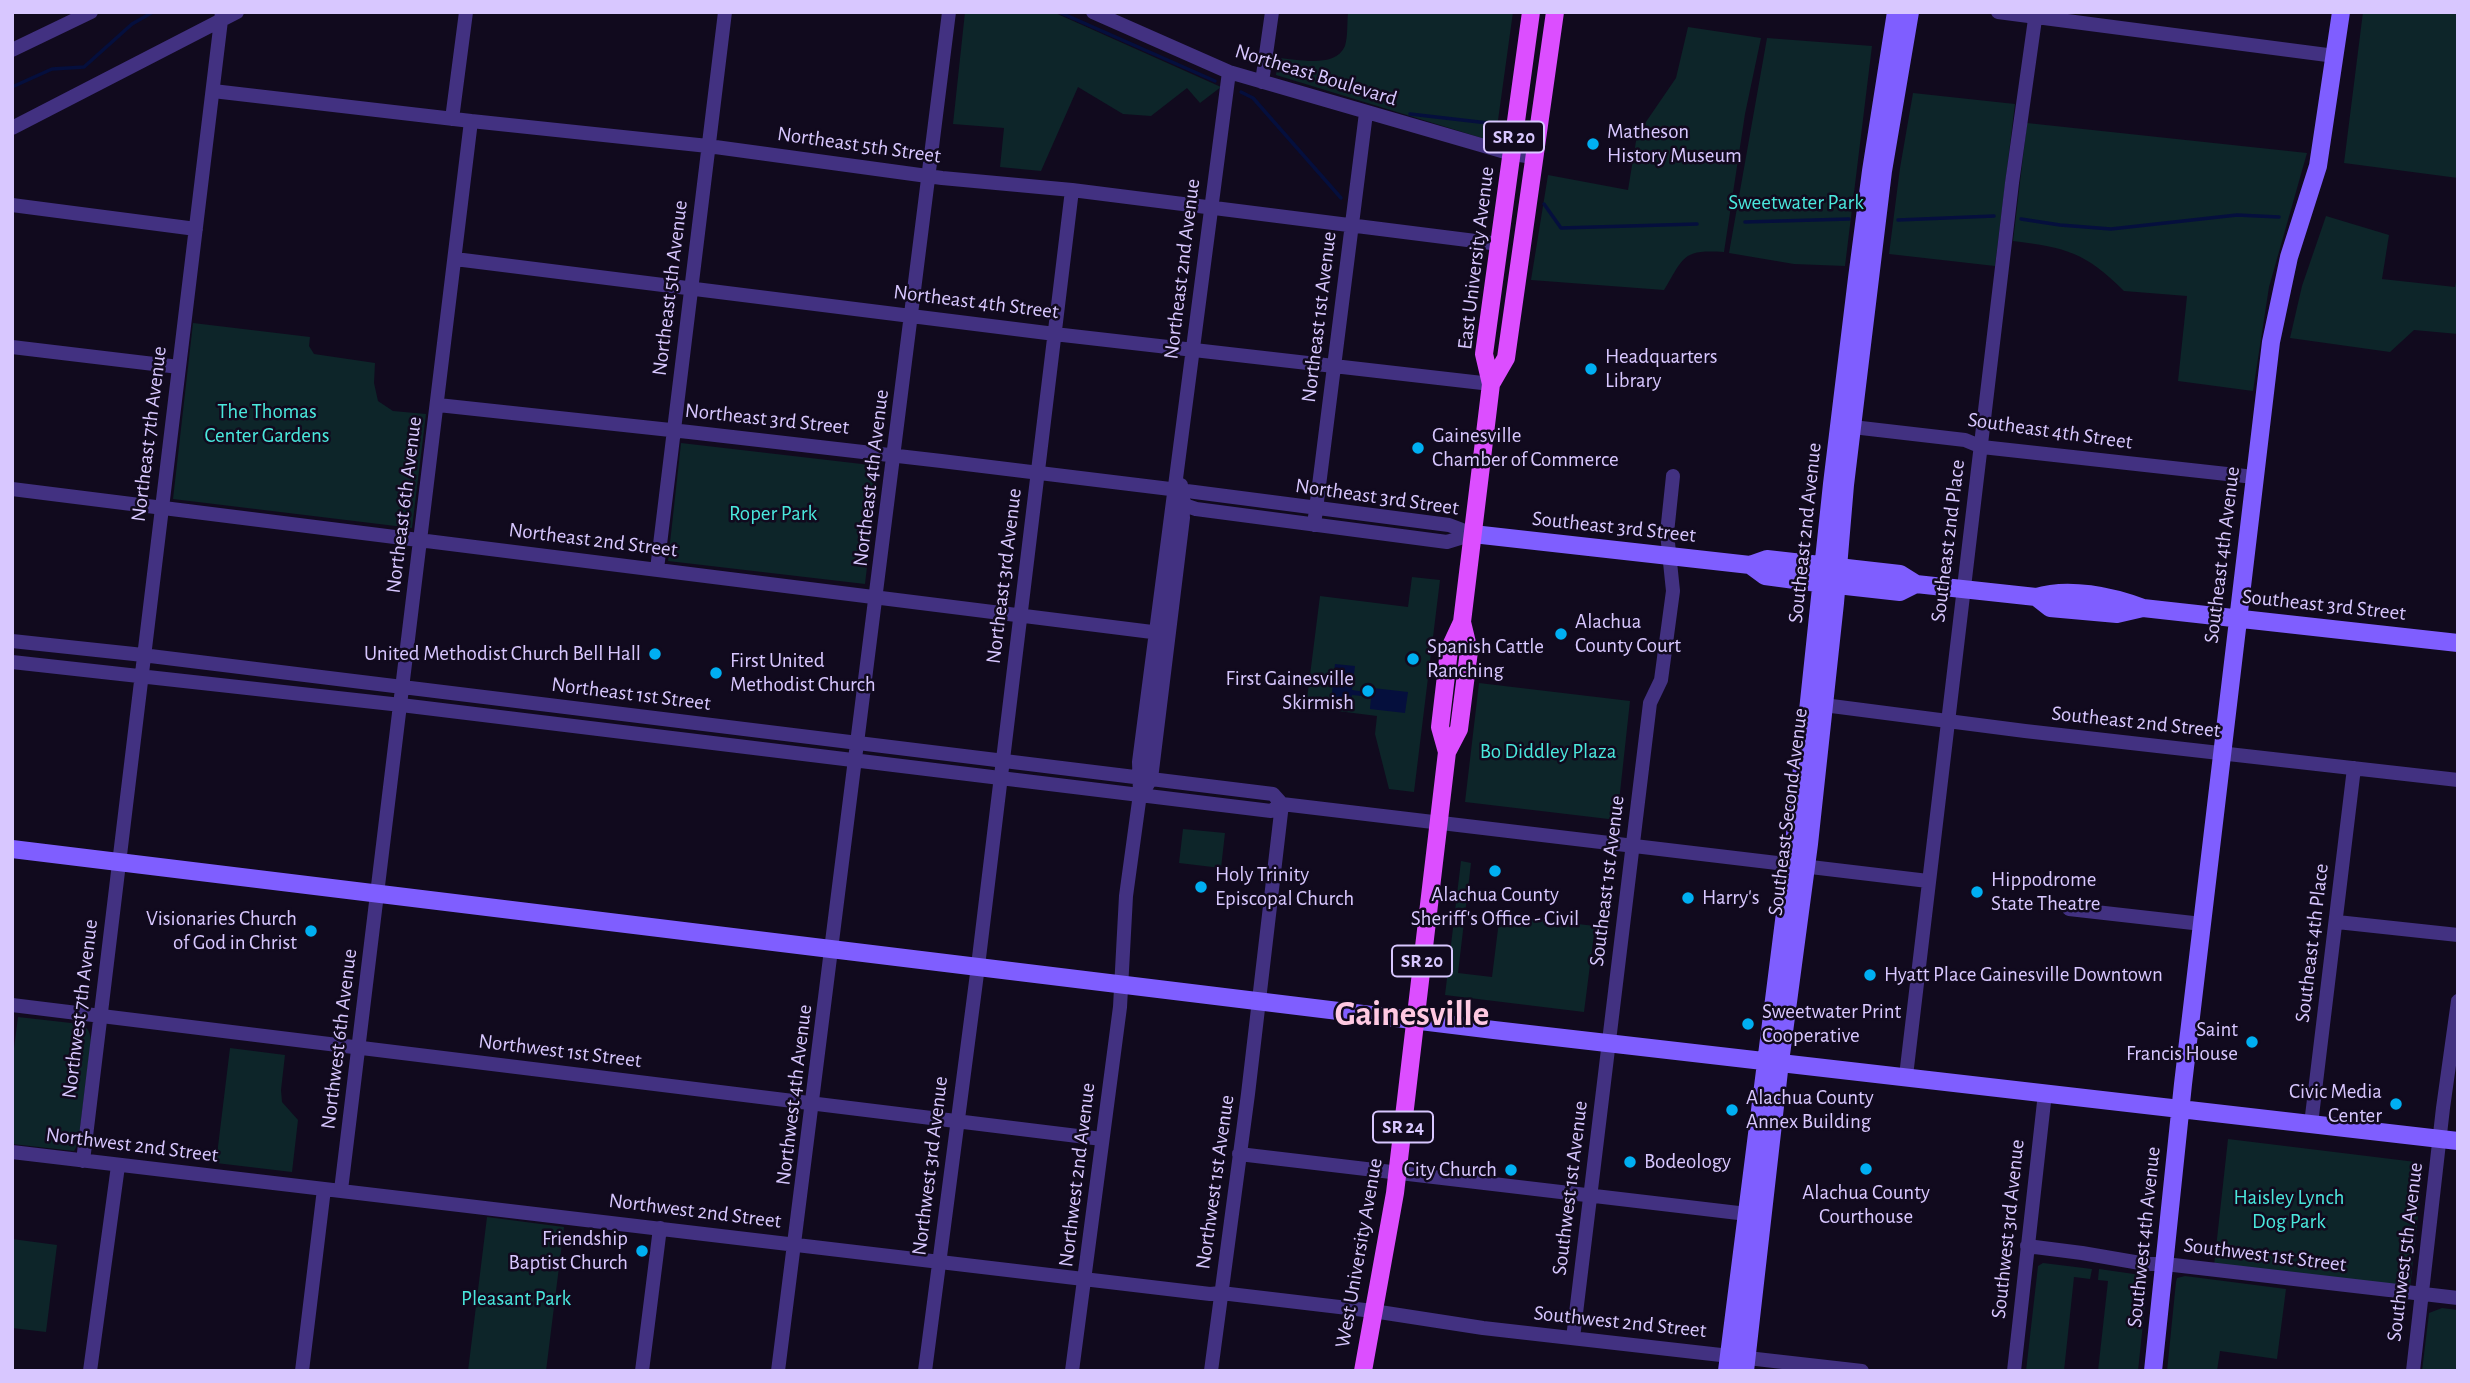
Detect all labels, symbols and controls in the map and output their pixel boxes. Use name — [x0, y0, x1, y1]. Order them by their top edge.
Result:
street label: Northeast Boulevard — [1232, 38, 1400, 112]
place label: Matheson History Museum — [1607, 119, 1742, 169]
street label: Northeast 5th Street — [776, 121, 942, 169]
road number: SR 20 — [1484, 122, 1544, 153]
marker: Matheson History Museum — [1585, 136, 1601, 152]
street label: East University Avenue — [1452, 165, 1500, 351]
street label: Northeast 2nd Avenue — [1158, 177, 1206, 361]
park label: Sweetwater Park — [1728, 190, 1864, 216]
street label: Northeast 5th Avenue — [647, 199, 693, 377]
street label: Northeast 1st Avenue — [1296, 230, 1342, 404]
street label: Northeast 4th Street — [892, 279, 1060, 325]
place label: Headquarters Library — [1605, 344, 1718, 394]
street label: Northeast 7th Avenue — [126, 345, 172, 523]
marker: Headquarters Library — [1583, 361, 1599, 377]
street label: Northeast 4th Avenue — [848, 388, 894, 568]
street label: Northeast 3rd Street — [684, 398, 850, 440]
park label: The Thomas Center Gardens — [204, 399, 330, 449]
street label: Southeast 4th Street — [1966, 407, 2134, 455]
street label: Northeast 6th Avenue — [381, 415, 427, 595]
place label: Gainesville Chamber of Commerce — [1432, 423, 1619, 473]
marker: Gainesville Chamber of Commerce — [1410, 440, 1426, 456]
street label: Southeast 2nd Avenue — [1783, 441, 1827, 625]
street label: Southeast 2nd Place — [1926, 458, 1970, 624]
street label: Southeast 4th Avenue — [2199, 465, 2245, 645]
street label: Northeast 3rd Street — [1294, 473, 1460, 521]
street label: Northeast 3rd Avenue — [981, 487, 1027, 665]
park label: Roper Park — [729, 501, 817, 527]
street label: Southeast 3rd Street — [1531, 506, 1697, 548]
street label: Northeast 2nd Street — [507, 517, 679, 563]
street label: Southeast 3rd Street — [2241, 584, 2407, 626]
place label: Alachua County Court — [1575, 609, 1681, 659]
marker: Alachua County Court — [1553, 626, 1569, 642]
place label: Spanish Cattle Ranching — [1427, 634, 1544, 684]
place label: United Methodist Church Bell Hall — [364, 641, 641, 667]
marker: United Methodist Church Bell Hall — [647, 646, 663, 662]
place label: First United Methodist Church — [730, 648, 876, 698]
marker: Spanish Cattle Ranching — [1405, 651, 1421, 667]
marker: First United Methodist Church — [708, 665, 724, 681]
place label: First Gainesville Skirmish — [1226, 666, 1354, 716]
street label: Northeast 1st Street — [550, 672, 712, 716]
marker: First Gainesville Skirmish — [1360, 683, 1376, 699]
street label: Southeast 2nd Street — [2050, 701, 2222, 743]
street label: Southeast Second Avenue — [1763, 707, 1813, 917]
park label: Bo Diddley Plaza — [1480, 739, 1616, 765]
street label: Southeast 1st Avenue — [1584, 794, 1630, 968]
place label: Holy Trinity Episcopal Church — [1215, 862, 1354, 912]
street label: Southeast 4th Place — [2290, 862, 2334, 1024]
marker: Alachua County Sheriff's Office - Civil — [1487, 863, 1503, 879]
place label: Hippodrome State Theatre — [1991, 867, 2100, 917]
marker: Holy Trinity Episcopal Church — [1193, 879, 1209, 895]
place label: Alachua County Sheriff's Office - Civil — [1411, 882, 1579, 932]
marker: Hippodrome State Theatre — [1969, 884, 1985, 900]
place label: Harry's — [1702, 885, 1759, 911]
marker: Harry's — [1680, 890, 1696, 906]
place label: Visionaries Church of God in Christ — [146, 906, 297, 956]
street label: Northwest 7th Avenue — [56, 918, 104, 1100]
marker: Visionaries Church of God in Christ — [303, 923, 319, 939]
road number: SR 20 — [1392, 945, 1452, 976]
street label: Northwest 6th Avenue — [315, 947, 363, 1131]
place label: Hyatt Place Gainesville Downtown — [1884, 962, 2163, 988]
marker: Hyatt Place Gainesville Downtown — [1862, 967, 1878, 983]
district label: Gainesville — [1335, 993, 1489, 1035]
place label: Sweetwater Print Cooperative — [1762, 999, 1901, 1049]
street label: Northwest 4th Avenue — [770, 1003, 818, 1187]
marker: Sweetwater Print Cooperative — [1740, 1016, 1756, 1032]
place label: Saint Francis House — [2126, 1017, 2238, 1067]
street label: Northwest 1st Street — [477, 1028, 643, 1074]
marker: Saint Francis House — [2244, 1034, 2260, 1050]
street label: Northwest 3rd Avenue — [906, 1075, 954, 1257]
place label: Civic Media Center — [2289, 1079, 2382, 1129]
street label: Northwest 2nd Avenue — [1053, 1081, 1101, 1269]
place label: Alachua County Annex Building — [1746, 1085, 1874, 1135]
street label: Northwest 1st Avenue — [1190, 1093, 1240, 1271]
marker: Civic Media Center — [2388, 1096, 2404, 1112]
street label: Southwest 1st Avenue — [1547, 1099, 1593, 1277]
marker: Alachua County Annex Building — [1724, 1102, 1740, 1118]
road number: SR 24 — [1373, 1112, 1433, 1142]
street label: Northwest 2nd Street — [44, 1122, 220, 1168]
street label: Southwest 3rd Avenue — [1986, 1138, 2030, 1320]
street label: Southwest 4th Avenue — [2122, 1145, 2166, 1329]
place label: Bodeology — [1644, 1149, 1731, 1175]
marker: Bodeology — [1622, 1154, 1638, 1170]
street label: West University Avenue — [1330, 1156, 1388, 1350]
place label: City Church — [1404, 1157, 1497, 1183]
marker: Alachua County Courthouse — [1858, 1161, 1874, 1177]
street label: Southwest 5th Avenue — [2382, 1161, 2428, 1343]
marker: City Church — [1503, 1162, 1519, 1178]
place label: Alachua County Courthouse — [1802, 1180, 1930, 1230]
park label: Haisley Lynch Dog Park — [2234, 1185, 2344, 1235]
street label: Northwest 2nd Street — [607, 1188, 783, 1234]
place label: Friendship Baptist Church — [509, 1226, 628, 1276]
street label: Southwest 1st Street — [2182, 1233, 2348, 1277]
marker: Friendship Baptist Church — [634, 1243, 650, 1259]
park label: Pleasant Park — [461, 1286, 571, 1312]
street label: Southwest 2nd Street — [1532, 1300, 1708, 1344]

